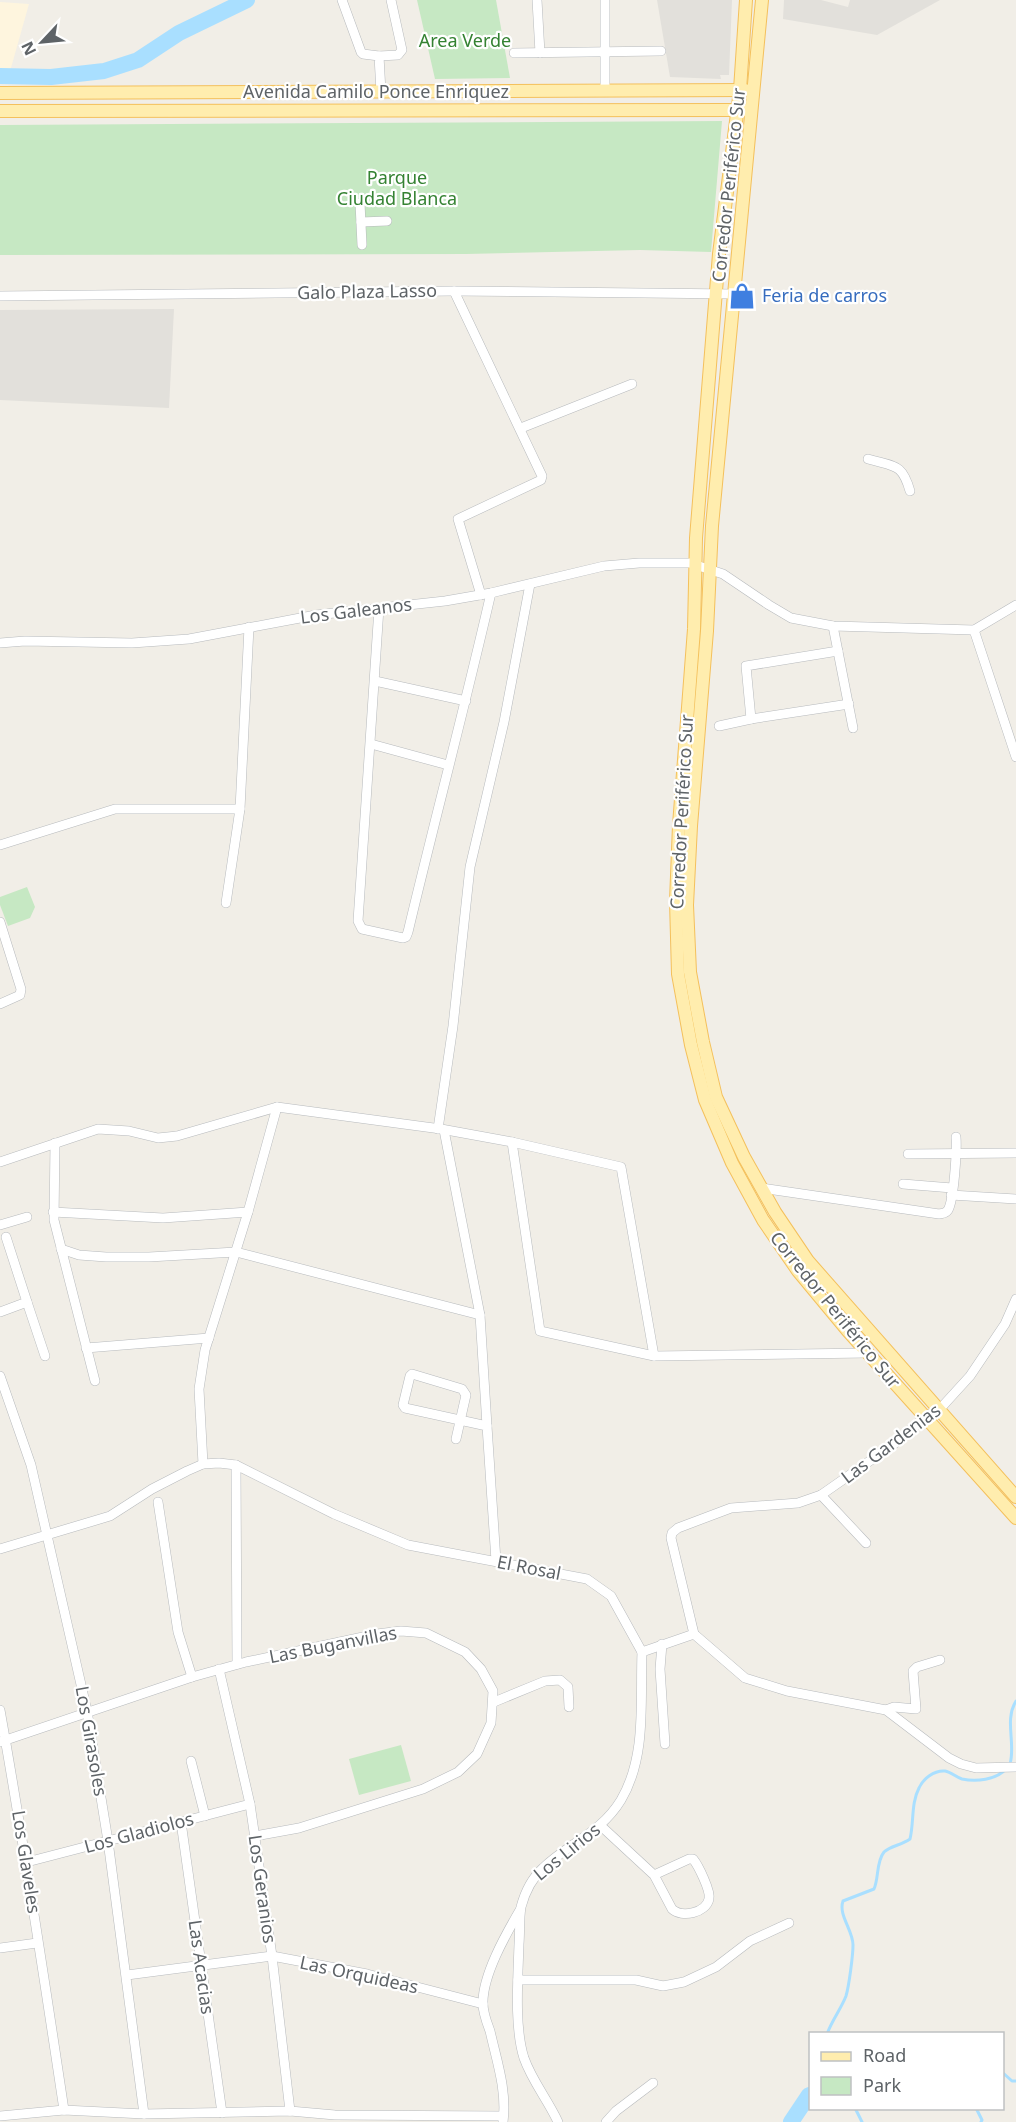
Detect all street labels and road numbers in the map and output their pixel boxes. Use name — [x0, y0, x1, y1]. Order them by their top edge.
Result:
street label: Avenida Camilo Ponce Enriquez — [243, 79, 509, 103]
street label: Corredor Periférico Sur — [706, 86, 750, 283]
street label: Galo Plaza Lasso — [297, 278, 437, 304]
street label: Los Galeanos — [299, 591, 413, 629]
street label: Corredor Periférico Sur — [664, 713, 698, 910]
street label: Corredor Periférico Sur — [765, 1226, 907, 1393]
street label: Las Gardenias — [836, 1398, 945, 1489]
street label: El Rosal — [495, 1549, 563, 1585]
street label: Las Buganvillas — [267, 1620, 399, 1668]
street label: Los Girasoles — [70, 1684, 113, 1798]
street label: Los Gladiolos — [81, 1806, 196, 1858]
street label: Los Glaveles — [7, 1809, 47, 1915]
street label: Los Lirios — [528, 1817, 605, 1886]
street label: Los Geranios — [243, 1833, 282, 1945]
street label: Las Acacias — [183, 1918, 220, 2016]
street label: Las Orquideas — [298, 1950, 421, 1998]

